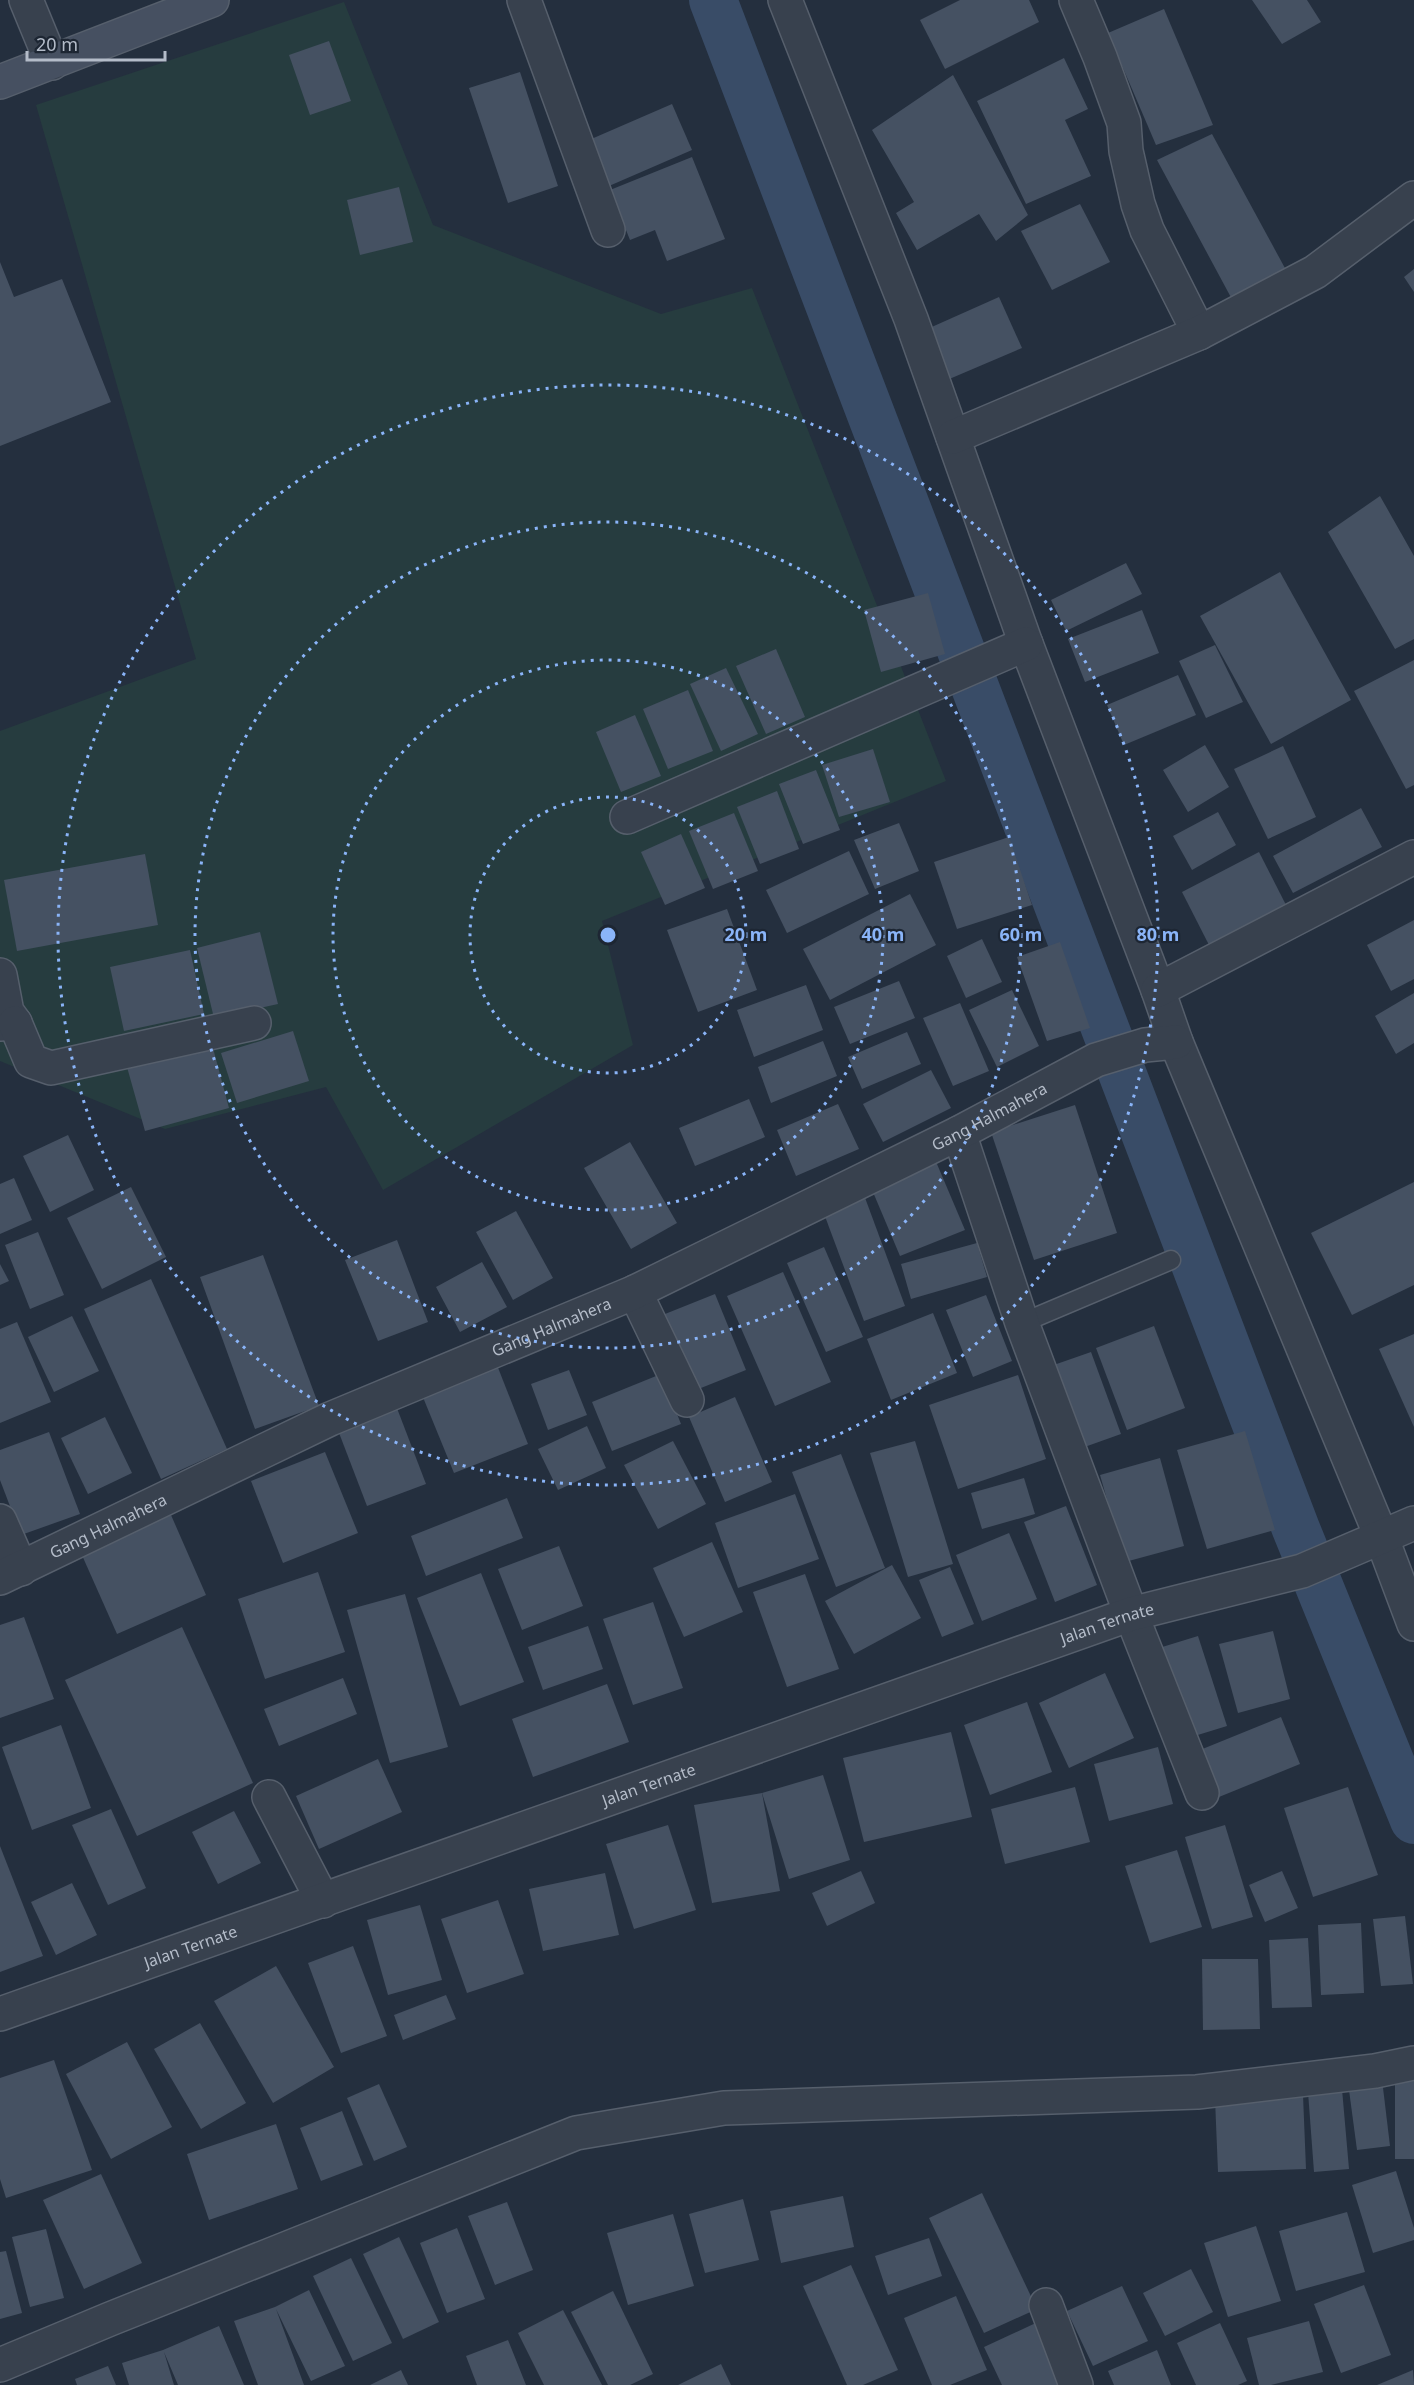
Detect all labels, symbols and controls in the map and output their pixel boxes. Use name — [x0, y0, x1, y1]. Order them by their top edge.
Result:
scale bar — [27, 24, 165, 62]
text: 20 m — [36, 32, 78, 56]
text: 20 m — [725, 922, 767, 946]
text: 40 m — [862, 922, 904, 946]
text: 60 m — [1000, 922, 1042, 946]
text: 80 m — [1137, 922, 1179, 946]
centre of rings — [598, 925, 618, 945]
street label: Gang Halmahera — [928, 1077, 1051, 1156]
street label: Gang Halmahera — [488, 1292, 614, 1362]
street label: Gang Halmahera — [46, 1488, 170, 1564]
street label: Jalan Ternate — [1055, 1598, 1156, 1650]
street label: Jalan Ternate — [597, 1758, 698, 1812]
street label: Jalan Ternate — [139, 1920, 240, 1974]

